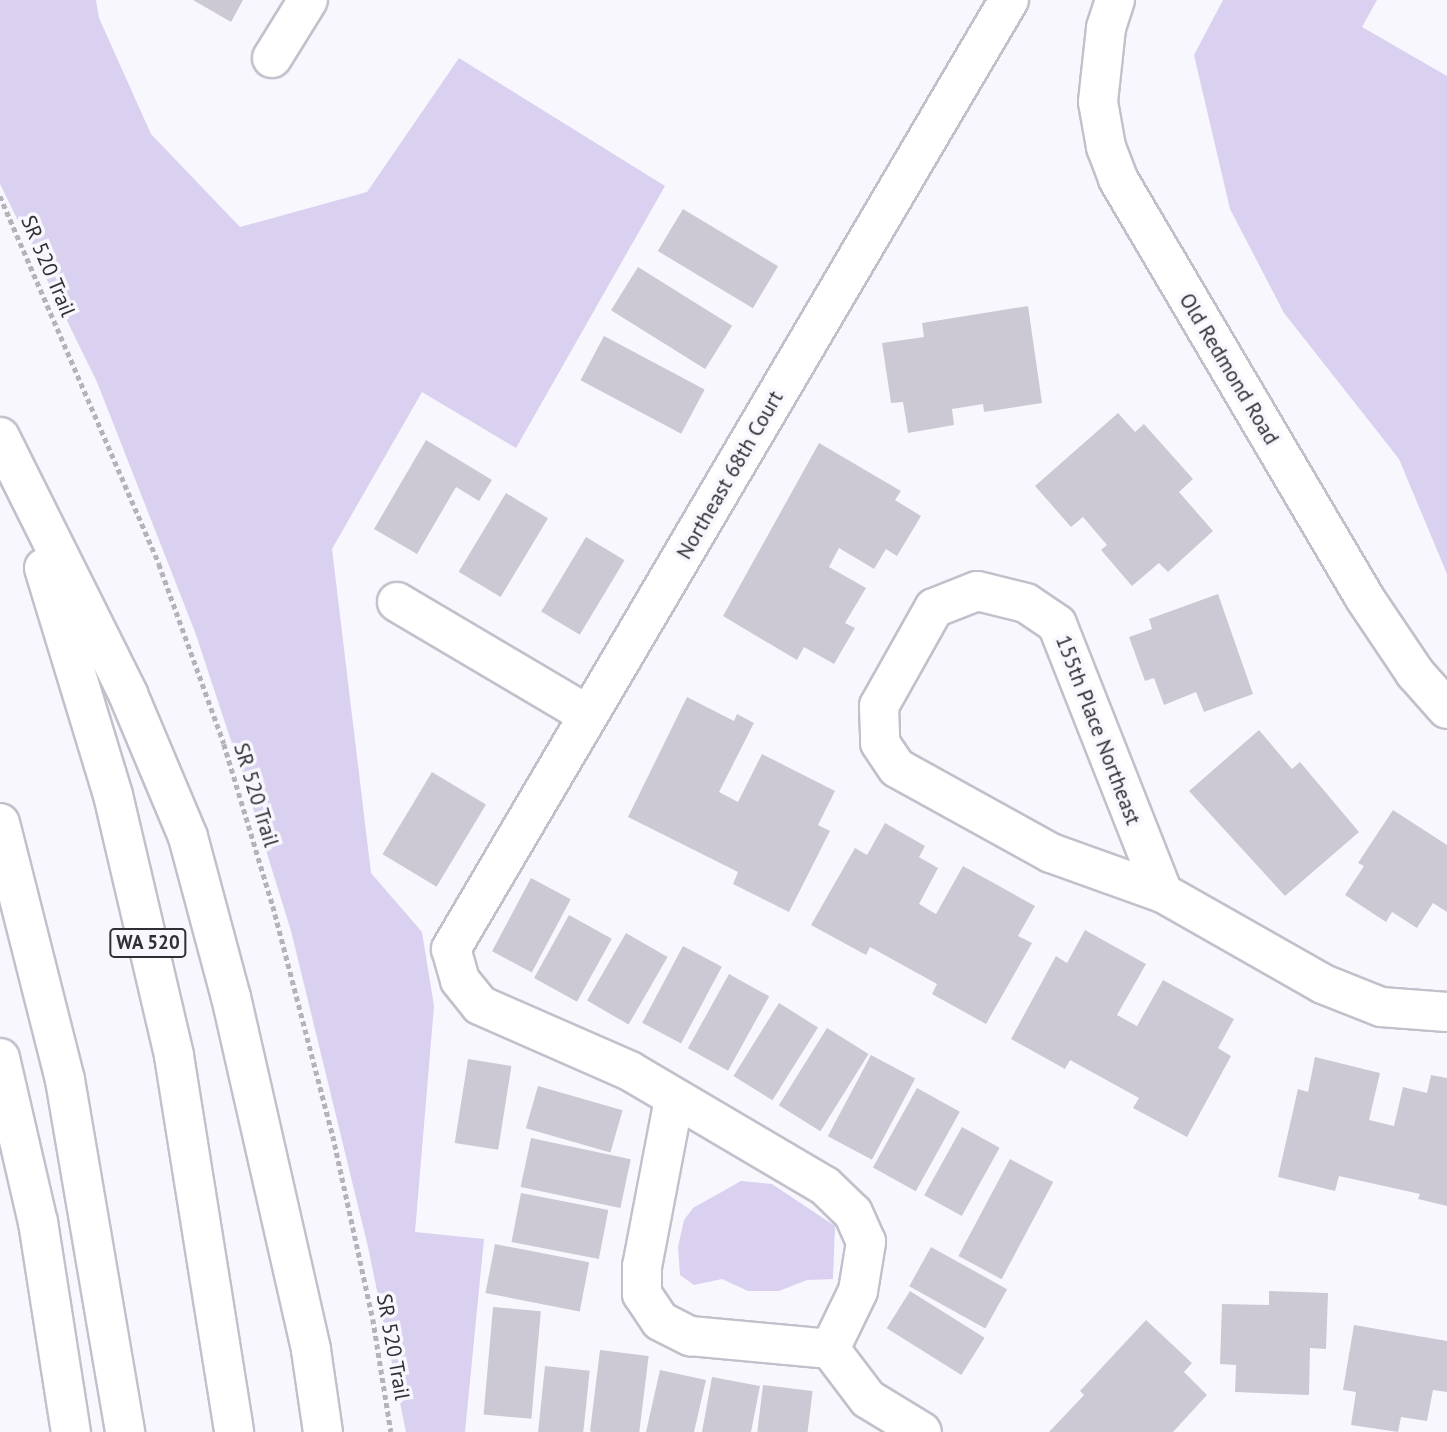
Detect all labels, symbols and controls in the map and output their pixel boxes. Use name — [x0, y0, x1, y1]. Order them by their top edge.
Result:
street label: SR 520 Trail — [15, 211, 81, 321]
street label: Old Redmond Road — [1174, 289, 1284, 449]
street label: Northeast 68th Court — [672, 386, 788, 564]
street label: 155th Place Northeast — [1050, 632, 1146, 828]
street label: SR 520 Trail — [228, 740, 284, 850]
road number: WA 520 — [108, 928, 188, 959]
street label: SR 520 Trail — [371, 1292, 415, 1402]

